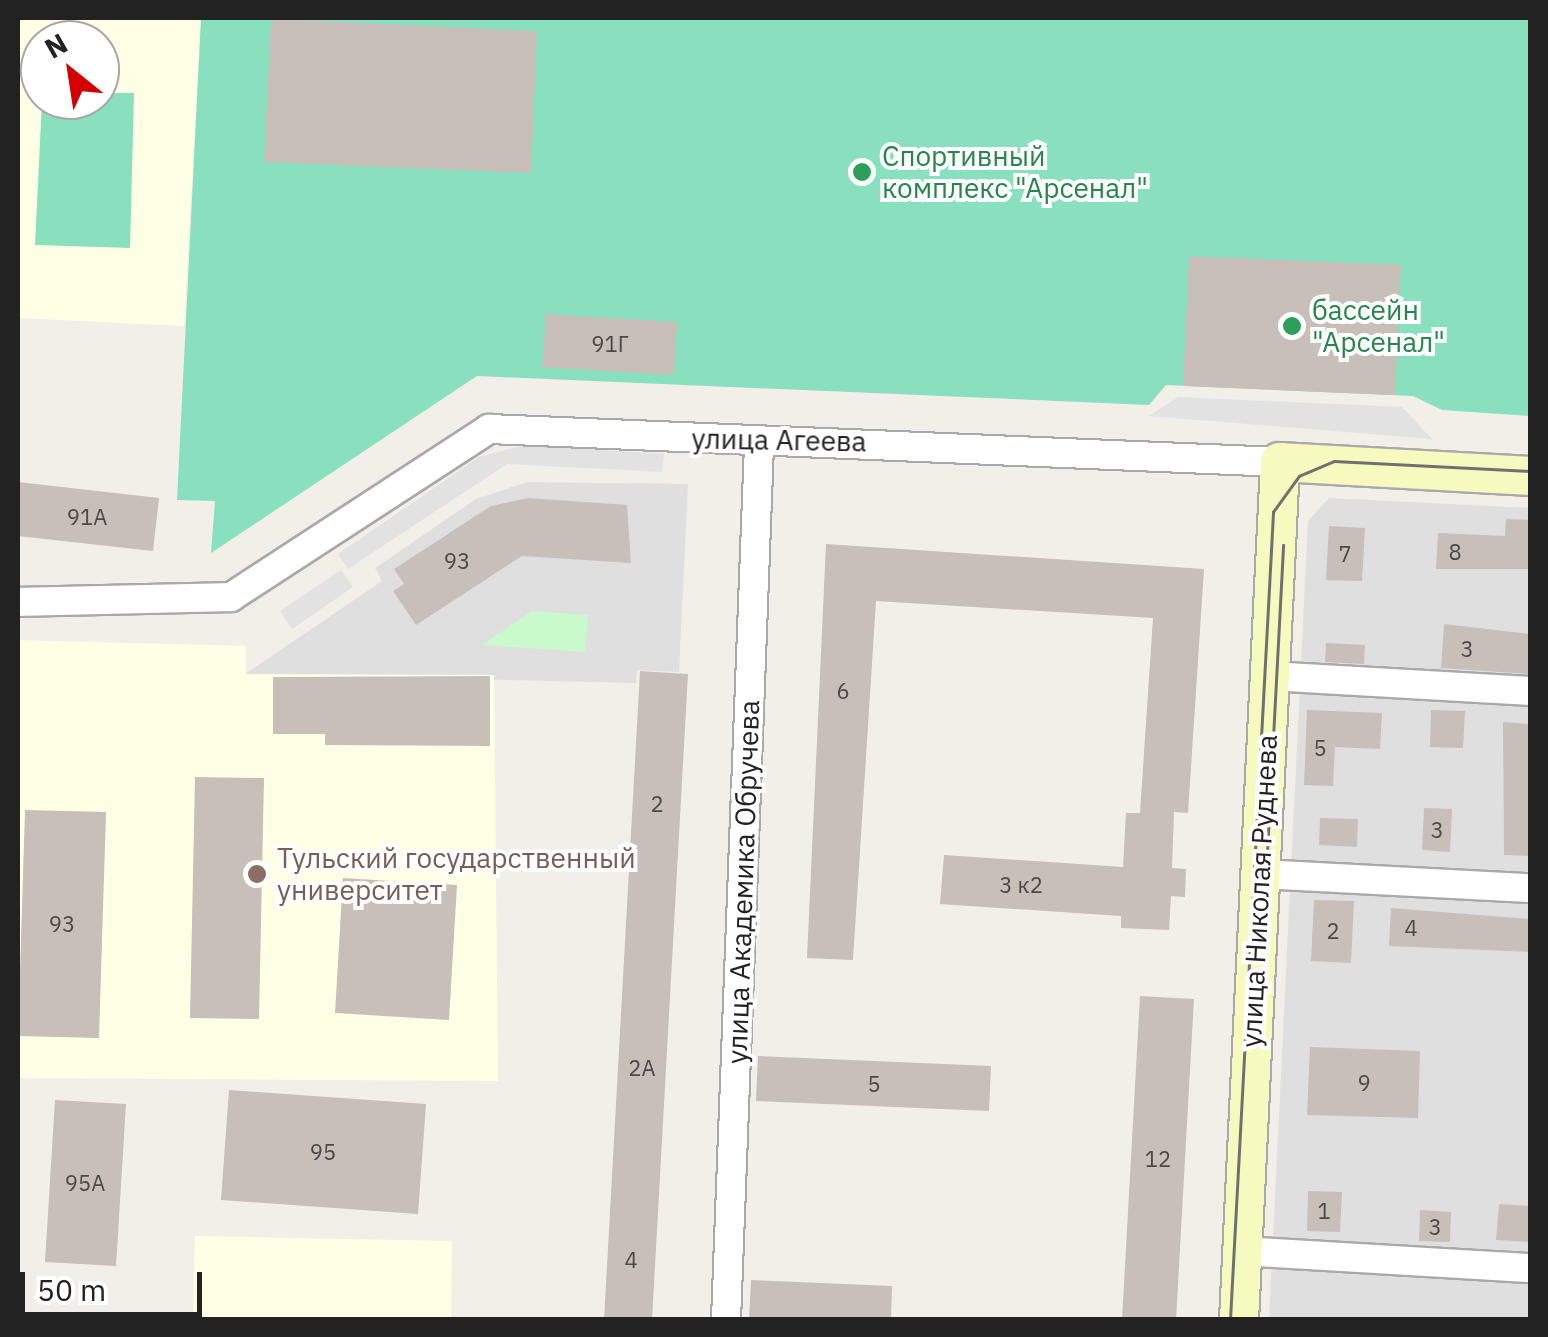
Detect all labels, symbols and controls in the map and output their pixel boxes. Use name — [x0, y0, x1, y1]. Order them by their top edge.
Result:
north arrow — [20, 20, 120, 120]
text: N — [38, 24, 74, 66]
place label: Спортивный комплекс "Арсенал" — [882, 139, 1148, 205]
marker: Спортивный комплекс "Арсенал" — [851, 161, 873, 183]
place label: бассейн "Арсенал" — [1312, 293, 1445, 359]
marker: бассейн "Арсенал" — [1281, 315, 1303, 337]
house number: 91Г — [591, 331, 629, 357]
street label: улица Агеева — [691, 422, 867, 458]
house number: 91А — [67, 504, 107, 530]
house number: 8 — [1448, 539, 1462, 565]
house number: 7 — [1338, 541, 1352, 567]
house number: 93 — [444, 548, 470, 574]
house number: 3 — [1460, 636, 1474, 662]
house number: 6 — [836, 678, 850, 704]
street label: улица Академика Обручева — [720, 699, 766, 1065]
street label: улица Николая Руднева — [1234, 734, 1284, 1048]
house number: 5 — [1313, 735, 1327, 761]
house number: 2 — [650, 791, 664, 817]
house number: 3 — [1430, 817, 1444, 843]
place label: Тульский государственный университет — [277, 841, 636, 907]
marker: Тульский государственный университет — [246, 863, 268, 885]
house number: 3 к2 — [999, 872, 1043, 898]
house number: 93 — [49, 911, 75, 937]
house number: 4 — [1404, 915, 1418, 941]
house number: 2 — [1326, 918, 1340, 944]
house number: 2А — [628, 1055, 656, 1081]
house number: 9 — [1357, 1070, 1371, 1096]
house number: 5 — [867, 1071, 881, 1097]
house number: 95 — [310, 1139, 336, 1165]
house number: 12 — [1145, 1146, 1171, 1172]
house number: 95А — [65, 1170, 105, 1196]
house number: 1 — [1317, 1198, 1331, 1224]
house number: 3 — [1428, 1214, 1442, 1240]
house number: 4 — [624, 1247, 638, 1273]
scale bar — [25, 1252, 208, 1314]
text: 50 m — [37, 1270, 106, 1309]

